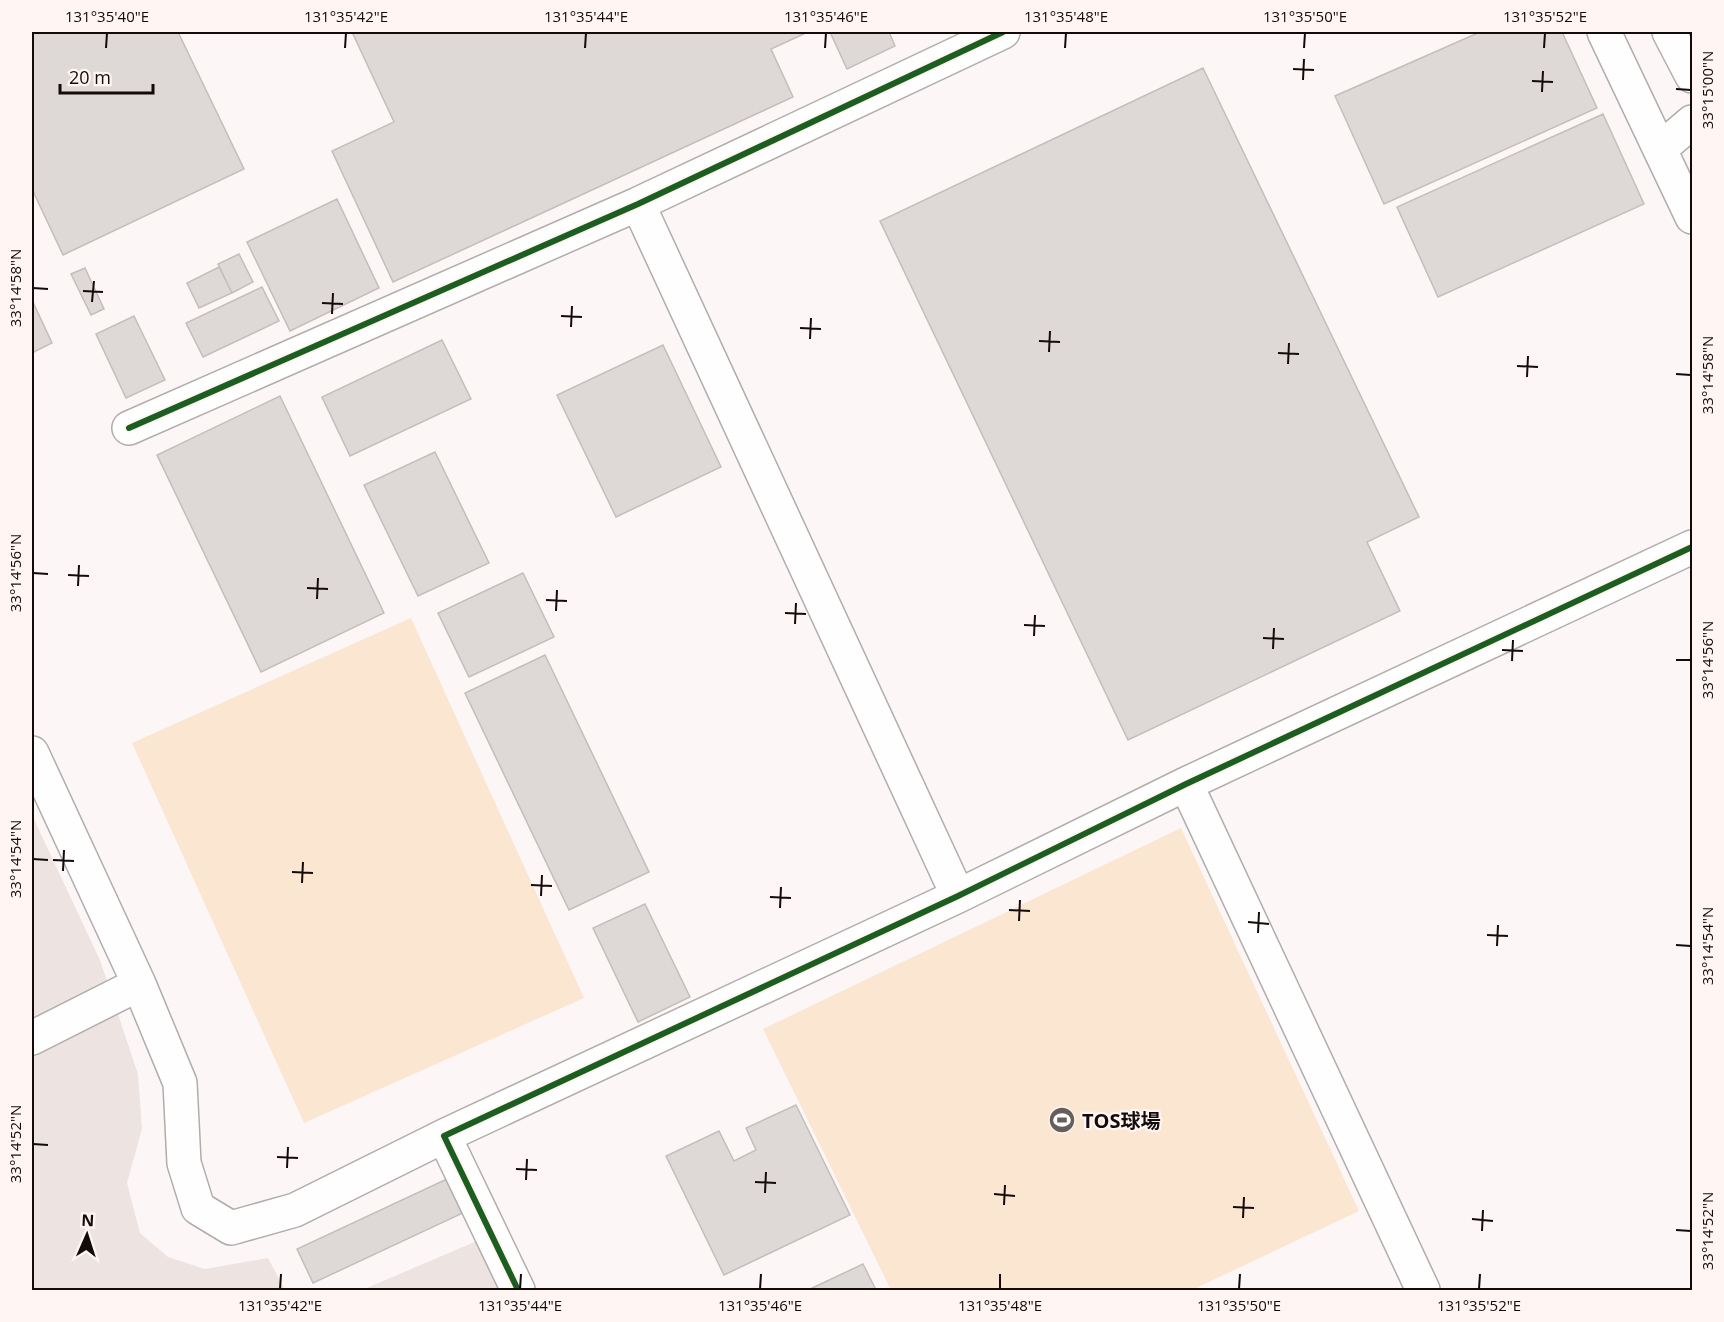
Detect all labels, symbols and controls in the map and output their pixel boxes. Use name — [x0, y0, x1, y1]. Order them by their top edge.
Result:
text: 131°35'40"E — [65, 6, 149, 26]
text: 131°35'42"E — [304, 6, 388, 26]
text: 131°35'44"E — [544, 6, 628, 26]
text: 131°35'46"E — [784, 6, 868, 26]
text: 131°35'48"E — [1024, 6, 1108, 26]
text: 131°35'50"E — [1263, 6, 1347, 26]
text: 131°35'52"E — [1503, 6, 1587, 26]
text: 33°15'00"N — [1697, 51, 1717, 129]
scale bar — [60, 57, 153, 95]
text: 20 m — [69, 65, 111, 89]
text: 33°14'58"N — [5, 249, 25, 327]
text: 33°14'58"N — [1697, 336, 1717, 414]
text: 33°14'56"N — [5, 534, 25, 612]
text: 33°14'56"N — [1697, 621, 1717, 699]
text: 33°14'54"N — [5, 820, 25, 898]
text: 33°14'54"N — [1697, 907, 1717, 985]
text: 33°14'52"N — [5, 1105, 25, 1183]
sports icon: TOS球場 — [1047, 1105, 1077, 1135]
place label: TOS球場 — [1082, 1107, 1161, 1134]
text: 33°14'52"N — [1697, 1192, 1717, 1270]
north arrow — [57, 1205, 117, 1265]
text: N — [81, 1209, 95, 1231]
text: 131°35'42"E — [238, 1295, 322, 1315]
text: 131°35'44"E — [478, 1295, 562, 1315]
text: 131°35'46"E — [718, 1295, 802, 1315]
text: 131°35'48"E — [958, 1295, 1042, 1315]
text: 131°35'50"E — [1197, 1295, 1281, 1315]
text: 131°35'52"E — [1437, 1295, 1521, 1315]

